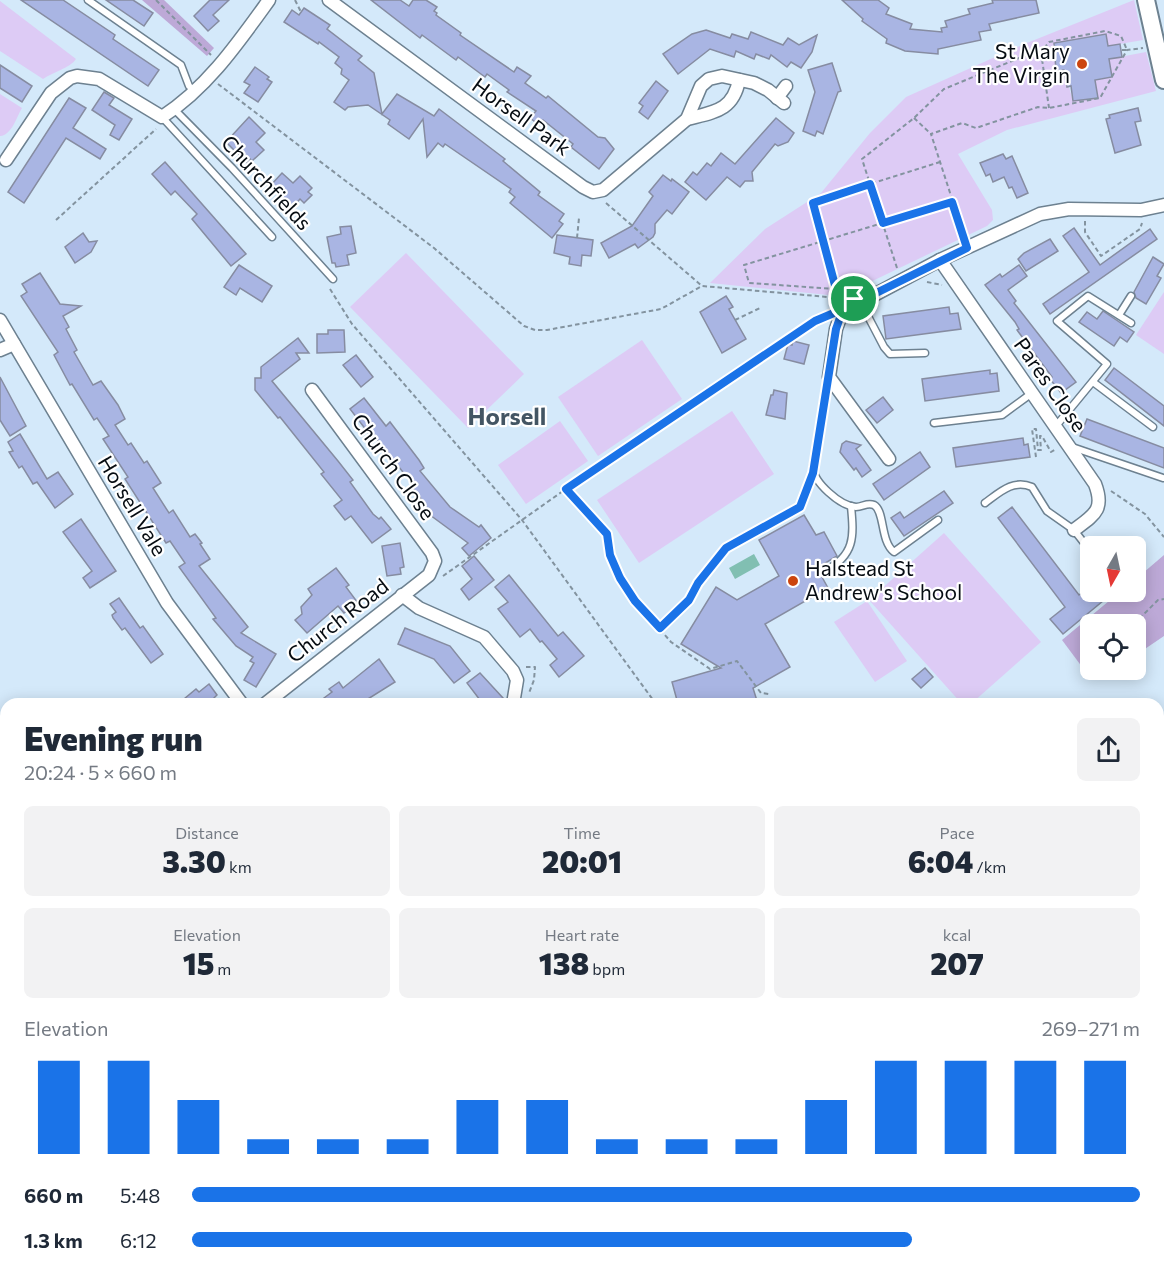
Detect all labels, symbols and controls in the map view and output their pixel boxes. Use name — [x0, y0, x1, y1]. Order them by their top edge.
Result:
place label: St Mary The Virgin — [972, 38, 1070, 87]
marker: St Mary The Virgin — [1075, 57, 1089, 71]
street label: Horsell Park — [468, 72, 576, 160]
street label: Churchfields — [217, 129, 317, 235]
pin — [828, 273, 879, 324]
icon: arrive — [837, 282, 870, 315]
street label: Pares Close — [1010, 332, 1093, 436]
district label: Horsell — [468, 401, 546, 430]
street label: Church Close — [347, 408, 441, 524]
street label: Horsell Vale — [94, 451, 173, 560]
north arrow — [1080, 536, 1146, 602]
map controls — [1080, 536, 1146, 680]
place label: Halstead St Andrew's School — [805, 555, 962, 604]
street label: Church Road — [281, 573, 393, 667]
marker: Halstead St Andrew's School — [786, 574, 800, 588]
button: locate — [1080, 614, 1146, 680]
text: Evening run — [24, 717, 203, 758]
button: share — [1077, 718, 1140, 781]
text: 20:24 · 5 × 660 m — [24, 760, 177, 784]
text: Distance — [175, 823, 239, 842]
text: Time — [564, 823, 600, 842]
text: Pace — [940, 823, 974, 842]
text: 3.30 — [162, 842, 226, 879]
text: 20:01 — [542, 842, 622, 879]
text: 6:04 — [908, 842, 974, 879]
text: km — [226, 857, 252, 876]
text: /km — [974, 857, 1006, 876]
text: Elevation — [173, 925, 241, 944]
text: Heart rate — [545, 925, 619, 944]
text: kcal — [943, 925, 971, 944]
text: 15 — [183, 944, 214, 981]
text: 138 — [539, 944, 589, 981]
text: 207 — [930, 944, 984, 981]
text: m — [214, 959, 231, 978]
text: bpm — [589, 959, 625, 978]
text: Elevation — [24, 1016, 109, 1040]
text: 269–271 m — [1042, 1016, 1140, 1040]
text: 660 m — [24, 1183, 83, 1207]
text: 5:48 — [120, 1183, 160, 1207]
text: 1.3 km — [24, 1228, 83, 1252]
text: 6:12 — [120, 1228, 157, 1252]

